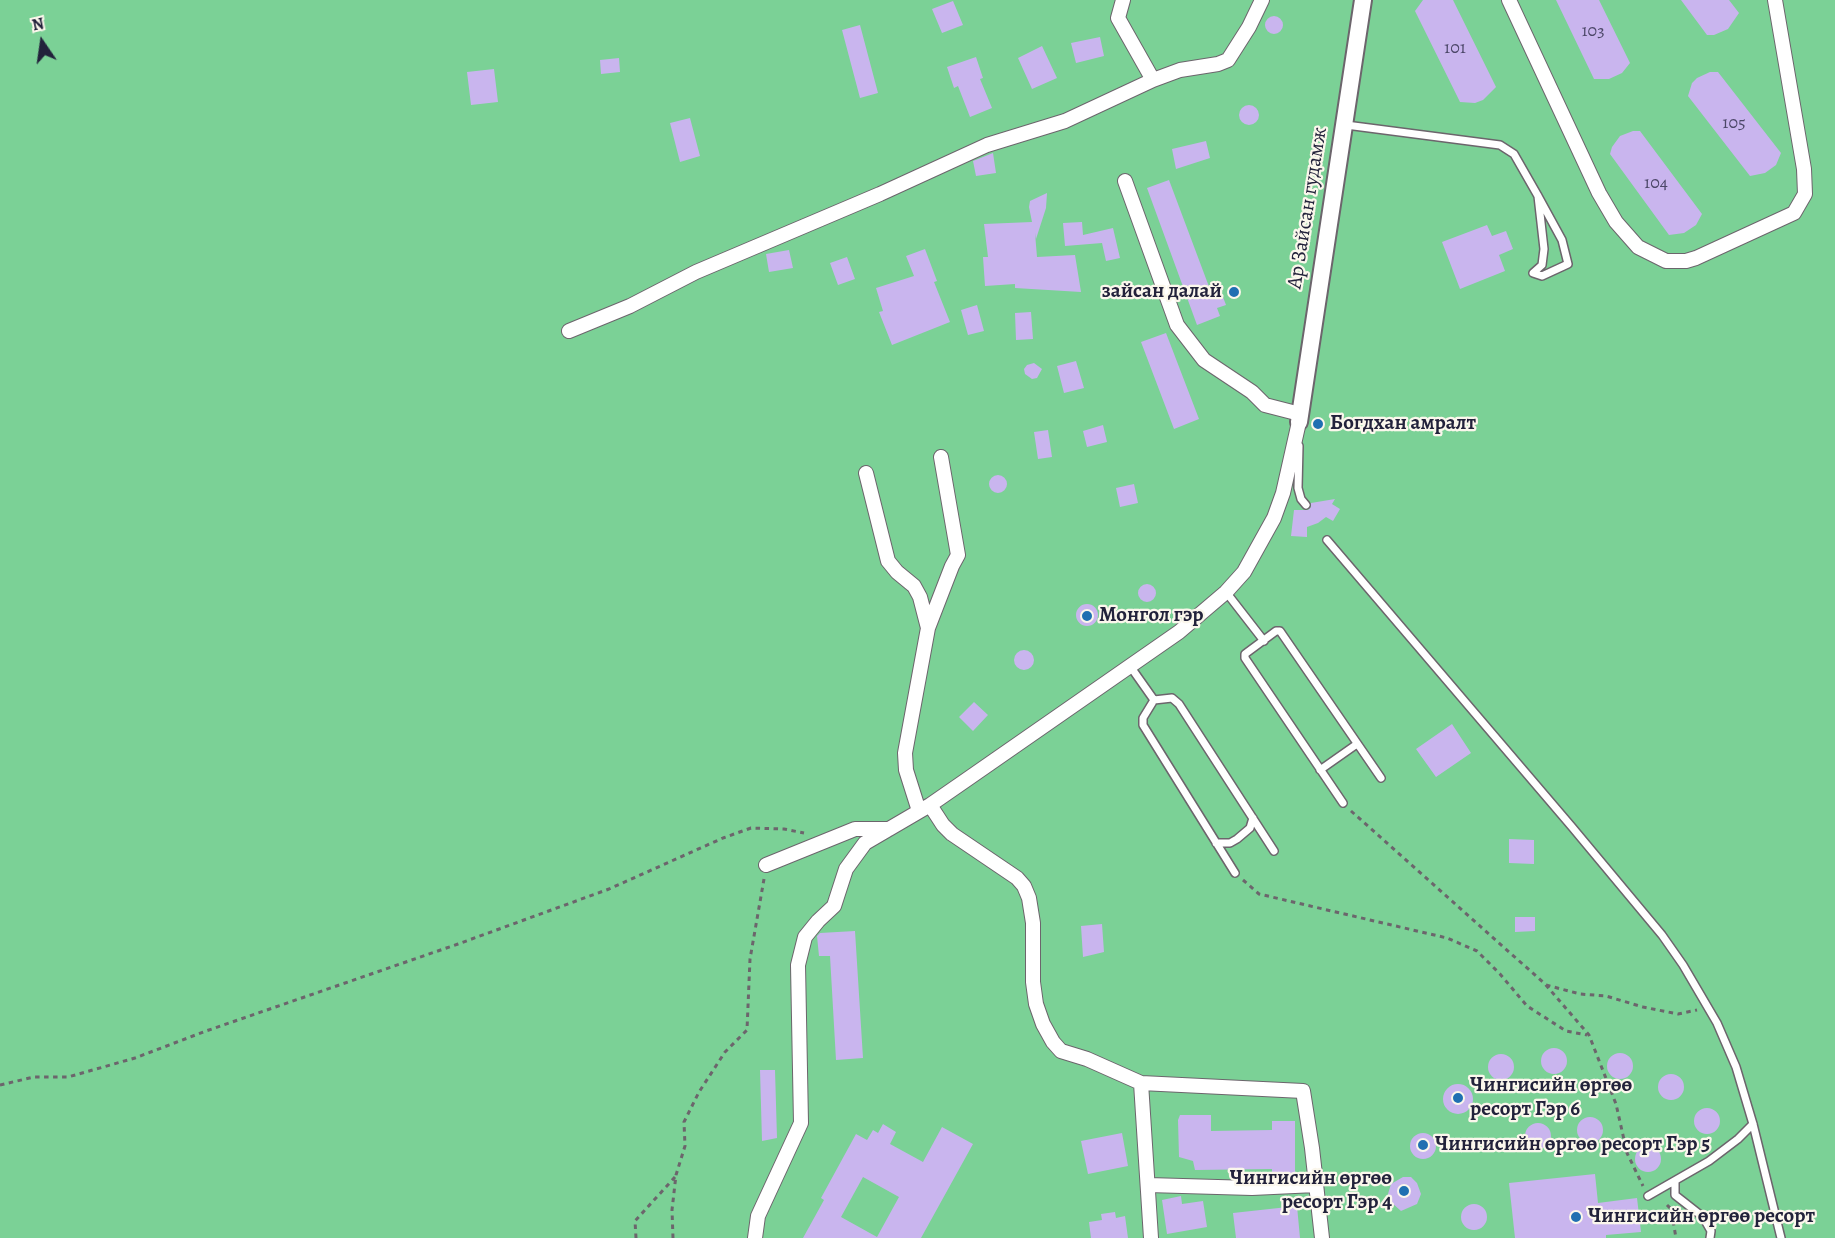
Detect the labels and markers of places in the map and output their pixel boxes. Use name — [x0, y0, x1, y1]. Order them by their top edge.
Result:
place label: зайсан далай — [1102, 279, 1222, 305]
marker: зайсан далай — [1227, 285, 1241, 299]
place label: Богдхан амралт — [1330, 411, 1476, 437]
marker: Богдхан амралт — [1311, 417, 1325, 431]
place label: Монгол гэр — [1099, 603, 1204, 629]
marker: Монгол гэр — [1080, 609, 1094, 623]
place label: Чингисийн өргөө ресорт Гэр 6 — [1470, 1073, 1632, 1123]
marker: Чингисийн өргөө ресорт Гэр 6 — [1451, 1091, 1465, 1105]
place label: Чингисийн өргөө ресорт Гэр 5 — [1435, 1132, 1710, 1158]
marker: Чингисийн өргөө ресорт Гэр 5 — [1416, 1138, 1430, 1152]
place label: Чингисийн өргөө ресорт Гэр 4 — [1230, 1166, 1392, 1216]
marker: Чингисийн өргөө ресорт Гэр 4 — [1397, 1184, 1411, 1198]
place label: Чингисийн өргөө ресорт — [1588, 1204, 1815, 1230]
marker: Чингисийн өргөө ресорт — [1569, 1210, 1583, 1224]

